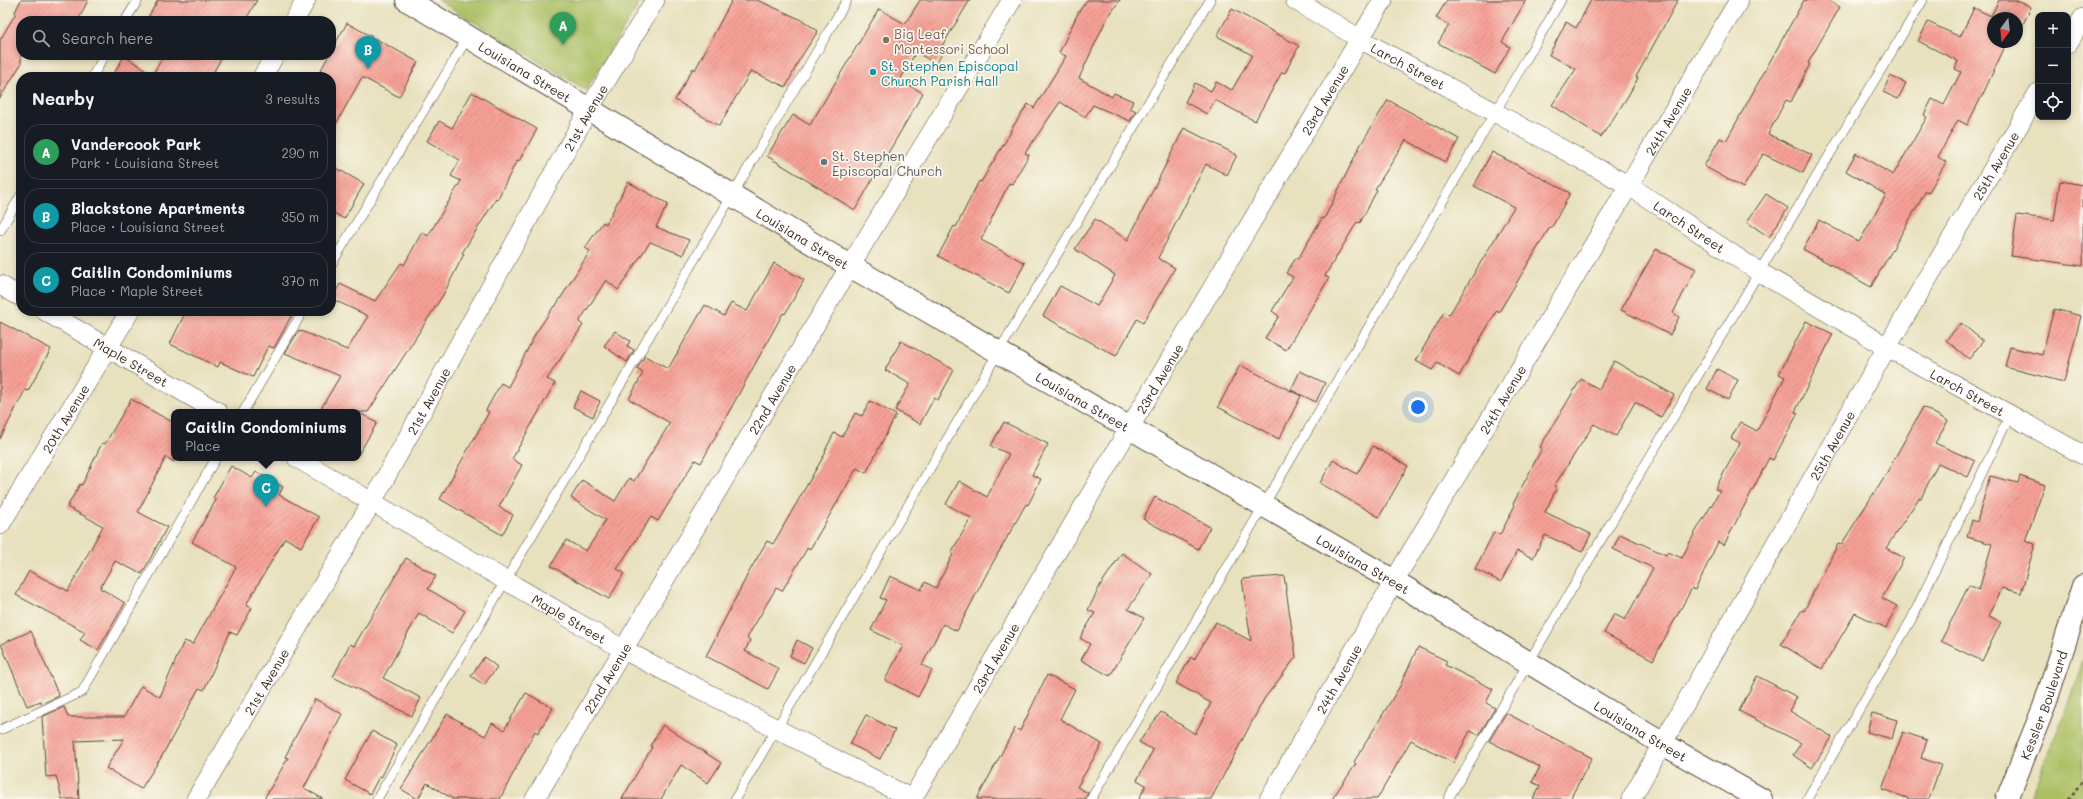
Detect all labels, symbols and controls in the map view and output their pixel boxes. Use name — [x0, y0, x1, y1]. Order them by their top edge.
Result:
pin: A — [550, 12, 576, 45]
north arrow — [1987, 12, 2023, 48]
map controls — [2035, 12, 2071, 120]
button: + — [2035, 12, 2071, 48]
search box — [16, 16, 336, 60]
place label: Big Leaf Montessori School — [894, 25, 1009, 57]
icon: search — [30, 27, 52, 49]
text: Search here — [62, 28, 153, 48]
marker: Big Leaf Montessori School — [881, 35, 891, 45]
pin: B — [355, 36, 381, 69]
street label: Louisiana Street — [476, 37, 575, 105]
street label: Larch Street — [1368, 38, 1449, 93]
button: − — [2035, 48, 2071, 84]
place label: St. Stephen Episcopal Church Parish Hall — [881, 57, 1018, 89]
street label: 23rd Avenue — [1297, 61, 1352, 138]
marker: St. Stephen Episcopal Church Parish Hall — [868, 67, 878, 77]
street label: 21st Avenue — [559, 81, 611, 154]
street label: 24th Avenue — [1641, 83, 1695, 158]
button: locate — [2035, 84, 2071, 120]
text: Nearby — [32, 87, 94, 109]
text: 3 results — [265, 90, 320, 107]
street label: 25th Avenue — [1968, 128, 2022, 203]
text: Vandercook Park — [71, 134, 201, 154]
text: A — [41, 144, 51, 161]
text: 290 m — [282, 144, 319, 161]
place label: St. Stephen Episcopal Church — [832, 147, 942, 179]
text: Park · Louisiana Street — [71, 154, 219, 171]
marker: St. Stephen Episcopal Church — [819, 157, 829, 167]
street label: Larch Street — [1651, 196, 1729, 256]
text: Blackstone Apartments — [71, 198, 245, 218]
street label: Louisiana Street — [754, 204, 853, 272]
text: B — [42, 208, 50, 225]
text: 350 m — [281, 208, 319, 225]
text: Place · Louisiana Street — [71, 218, 225, 235]
text: Caitlin Condominiums — [71, 262, 232, 282]
text: C — [41, 272, 51, 289]
text: 370 m — [282, 272, 319, 289]
text: Place · Maple Street — [71, 282, 203, 299]
street label: Maple Street — [91, 333, 172, 390]
street label: 23rd Avenue — [1132, 340, 1186, 416]
street label: 22nd Avenue — [744, 360, 799, 437]
street label: 24th Avenue — [1475, 361, 1529, 436]
street label: 21st Avenue — [403, 364, 453, 437]
street label: Larch Street — [1928, 364, 2008, 419]
street label: Louisiana Street — [1033, 367, 1133, 435]
street label: 20th Avenue — [37, 381, 92, 456]
your location — [1408, 397, 1428, 417]
street label: 25th Avenue — [1805, 407, 1858, 483]
popup — [171, 409, 361, 461]
text: Caitlin Condominiums — [185, 417, 347, 437]
text: Place — [185, 437, 220, 454]
pin: C — [253, 474, 279, 507]
street label: Louisiana Street — [1314, 530, 1413, 597]
street label: Maple Street — [529, 590, 610, 647]
street label: 23rd Avenue — [968, 619, 1022, 696]
street label: 22nd Avenue — [579, 639, 634, 716]
street label: 24th Avenue — [1312, 641, 1365, 716]
street label: 21st Avenue — [240, 645, 292, 717]
street label: Kessler Boulevard — [2015, 648, 2070, 762]
street label: Louisiana Street — [1592, 696, 1691, 765]

